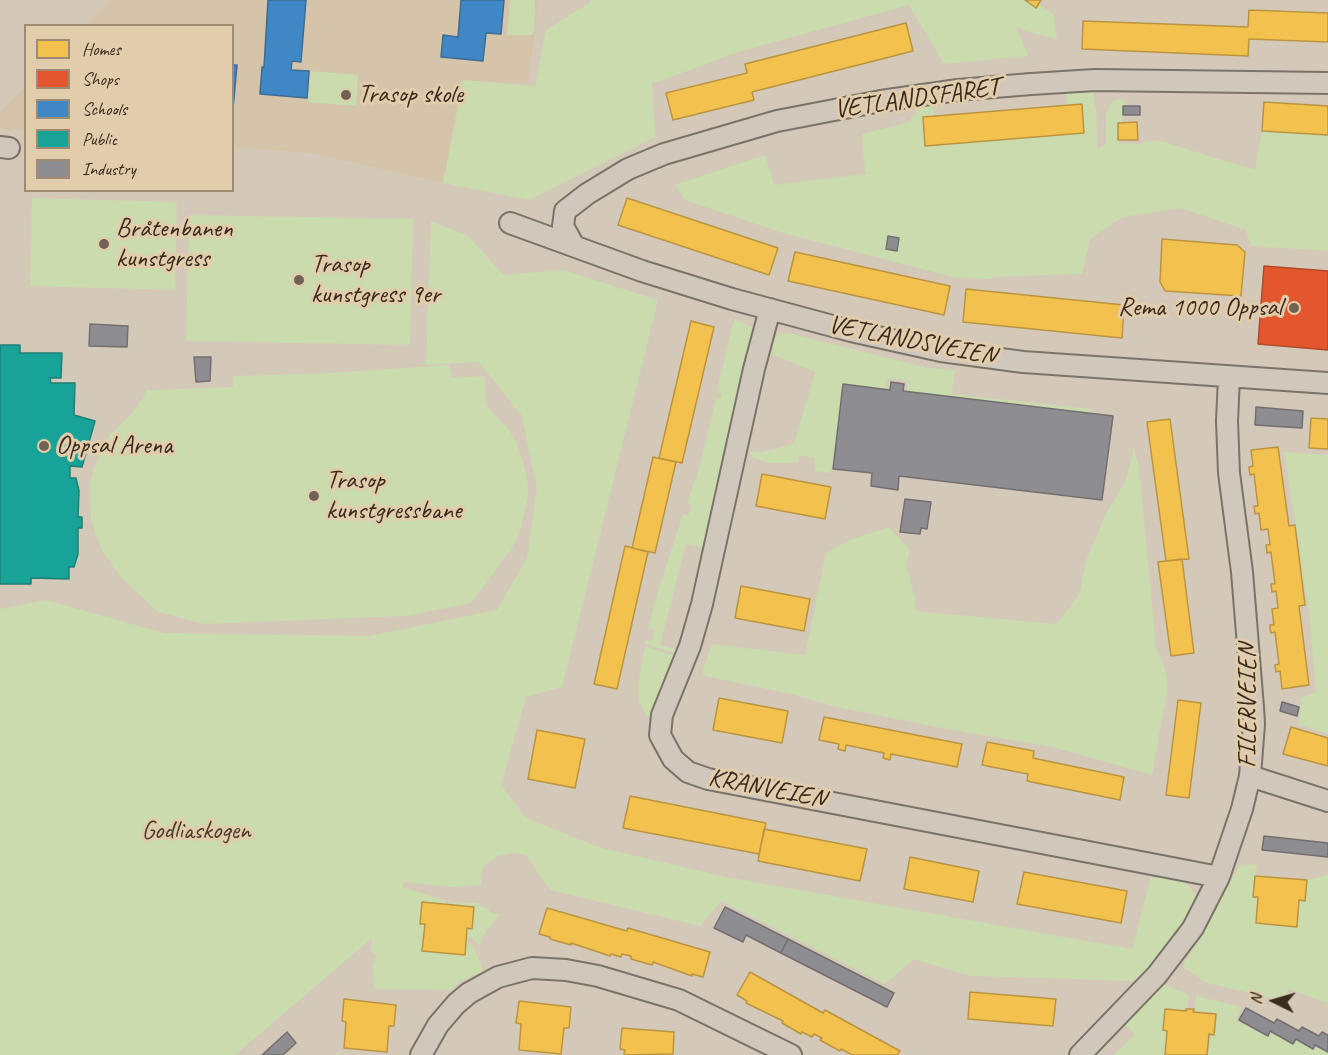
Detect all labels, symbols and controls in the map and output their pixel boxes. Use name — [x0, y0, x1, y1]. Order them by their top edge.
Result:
legend — [24, 24, 234, 192]
text: Homes — [82, 38, 121, 60]
text: Shops — [82, 68, 119, 90]
street label: VETLANDSFARET — [832, 72, 1002, 126]
place label: Trasop skole — [358, 79, 463, 111]
marker: Trasop skole — [339, 88, 353, 102]
text: Schools — [82, 98, 127, 120]
text: Public — [82, 128, 117, 150]
text: Industry — [82, 158, 136, 180]
place label: Bråtenbanen kunstgress — [116, 213, 233, 274]
marker: Bråtenbanen kunstgress — [97, 237, 111, 251]
place label: Trasop kunstgress 9er — [311, 249, 440, 310]
marker: Trasop kunstgress 9er — [292, 273, 306, 287]
place label: Rema 1000 Oppsal — [1118, 292, 1282, 324]
marker: Rema 1000 Oppsal — [1287, 301, 1301, 315]
street label: VETLANDSVEIEN — [826, 309, 998, 373]
place label: Oppsal Arena — [56, 430, 172, 462]
marker: Oppsal Arena — [37, 439, 51, 453]
place label: Trasop kunstgressbane — [326, 465, 461, 526]
marker: Trasop kunstgressbane — [307, 489, 321, 503]
street label: FILERVEIEN — [1232, 644, 1264, 768]
street label: KRANVEIEN — [706, 762, 828, 816]
park label: Godliaskogen — [141, 815, 251, 847]
north arrow — [1244, 971, 1304, 1031]
text: N — [1246, 994, 1266, 1005]

